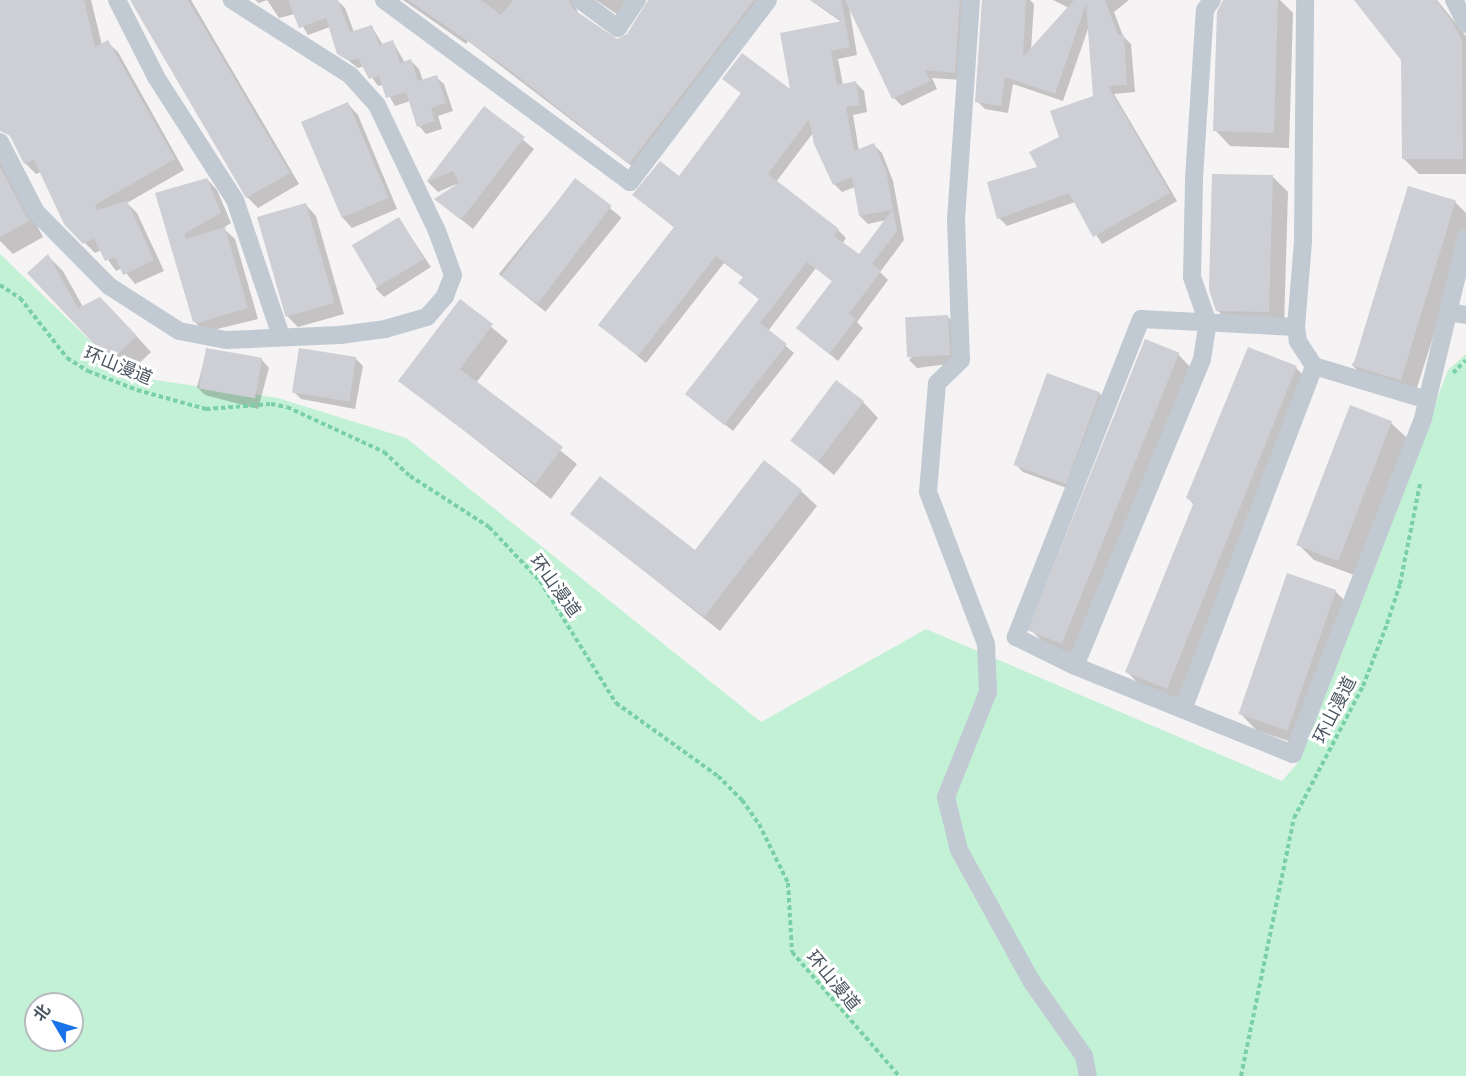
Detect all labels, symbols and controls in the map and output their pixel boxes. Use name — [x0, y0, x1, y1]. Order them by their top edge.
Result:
street label: 环山漫道 — [81, 343, 155, 389]
street label: 环山漫道 — [525, 551, 585, 621]
street label: 环山漫道 — [1309, 673, 1361, 747]
street label: 环山漫道 — [802, 946, 864, 1016]
north arrow — [24, 992, 84, 1052]
text: 北 — [29, 1000, 53, 1024]

